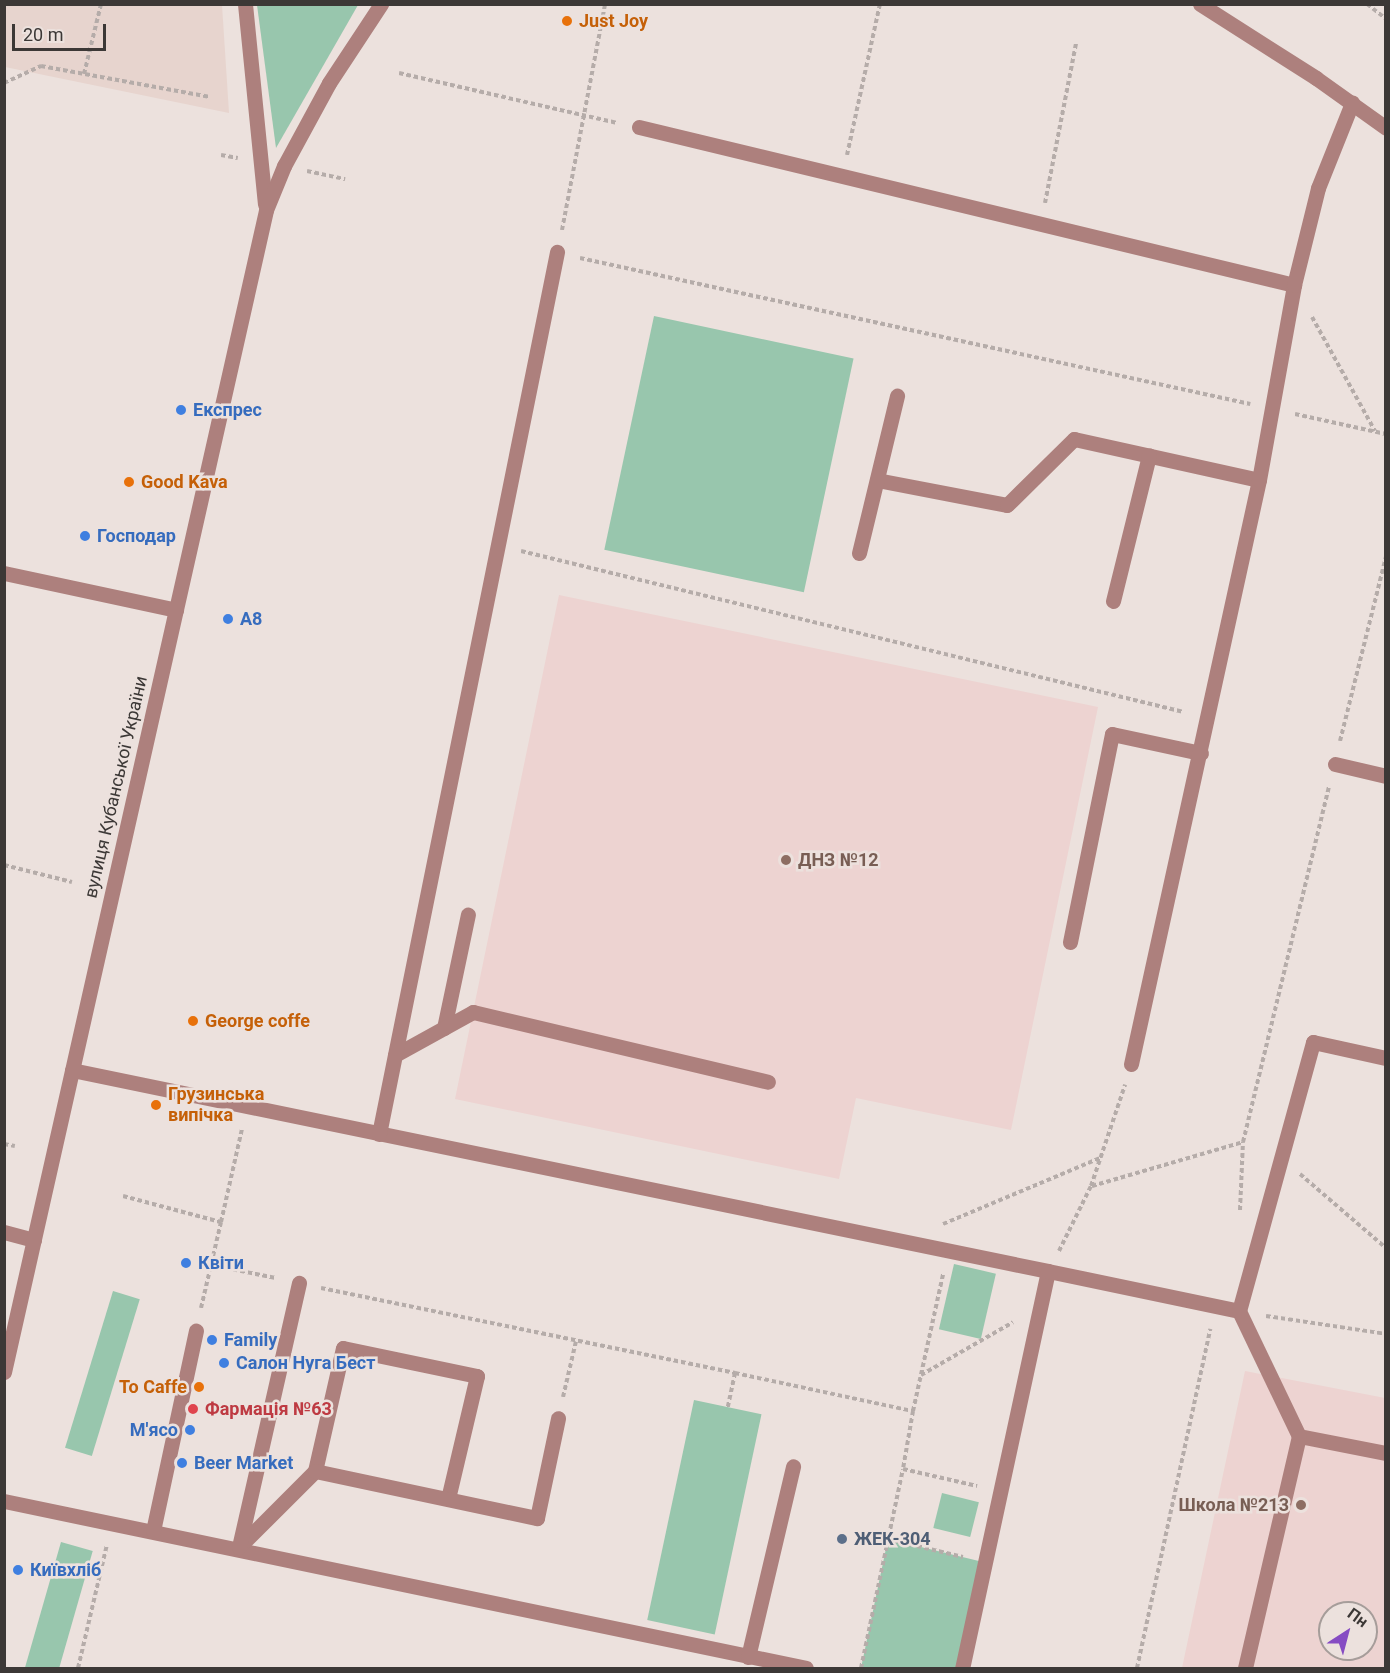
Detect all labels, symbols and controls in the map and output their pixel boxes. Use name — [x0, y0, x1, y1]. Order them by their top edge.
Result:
place label: Just Joy — [579, 10, 648, 32]
scale bar — [15, 12, 110, 50]
marker: Just Joy — [560, 14, 574, 28]
text: 20 m — [23, 24, 63, 45]
place label: Експрес — [193, 399, 262, 421]
marker: Експрес — [174, 403, 188, 417]
place label: Good Kava — [141, 471, 228, 493]
marker: Good Kava — [122, 475, 136, 489]
place label: Господар — [97, 525, 176, 547]
marker: Господар — [78, 529, 92, 543]
place label: А8 — [240, 608, 262, 630]
marker: А8 — [221, 612, 235, 626]
street label: вулиця Кубанської України — [80, 674, 152, 900]
place label: ДНЗ №12 — [798, 849, 879, 871]
marker: ДНЗ №12 — [779, 853, 793, 867]
place label: George coffe — [205, 1010, 310, 1032]
marker: George coffe — [186, 1014, 200, 1028]
place label: Грузинська випічка — [168, 1084, 264, 1126]
marker: Грузинська випічка — [149, 1098, 163, 1112]
place label: Квіти — [198, 1252, 244, 1274]
marker: Квіти — [179, 1256, 193, 1270]
place label: Family — [224, 1329, 277, 1351]
marker: Family — [205, 1333, 219, 1347]
place label: Салон Нуга Бест — [236, 1352, 375, 1374]
marker: Салон Нуга Бест — [217, 1356, 231, 1370]
place label: To Caffe — [119, 1376, 187, 1398]
marker: To Caffe — [192, 1380, 206, 1394]
place label: Фармація №63 — [205, 1398, 332, 1420]
marker: Фармація №63 — [186, 1402, 200, 1416]
place label: М'ясо — [130, 1419, 178, 1441]
marker: М'ясо — [183, 1423, 197, 1437]
place label: Beer Market — [194, 1452, 293, 1474]
marker: Beer Market — [175, 1456, 189, 1470]
place label: Школа №213 — [1178, 1494, 1289, 1516]
marker: Школа №213 — [1294, 1498, 1308, 1512]
place label: ЖЕК-304 — [854, 1528, 931, 1550]
marker: ЖЕК-304 — [835, 1532, 849, 1546]
place label: Київхліб — [30, 1559, 101, 1581]
marker: Київхліб — [11, 1563, 25, 1577]
north arrow — [1318, 1601, 1378, 1661]
text: Пн — [1344, 1604, 1372, 1631]

